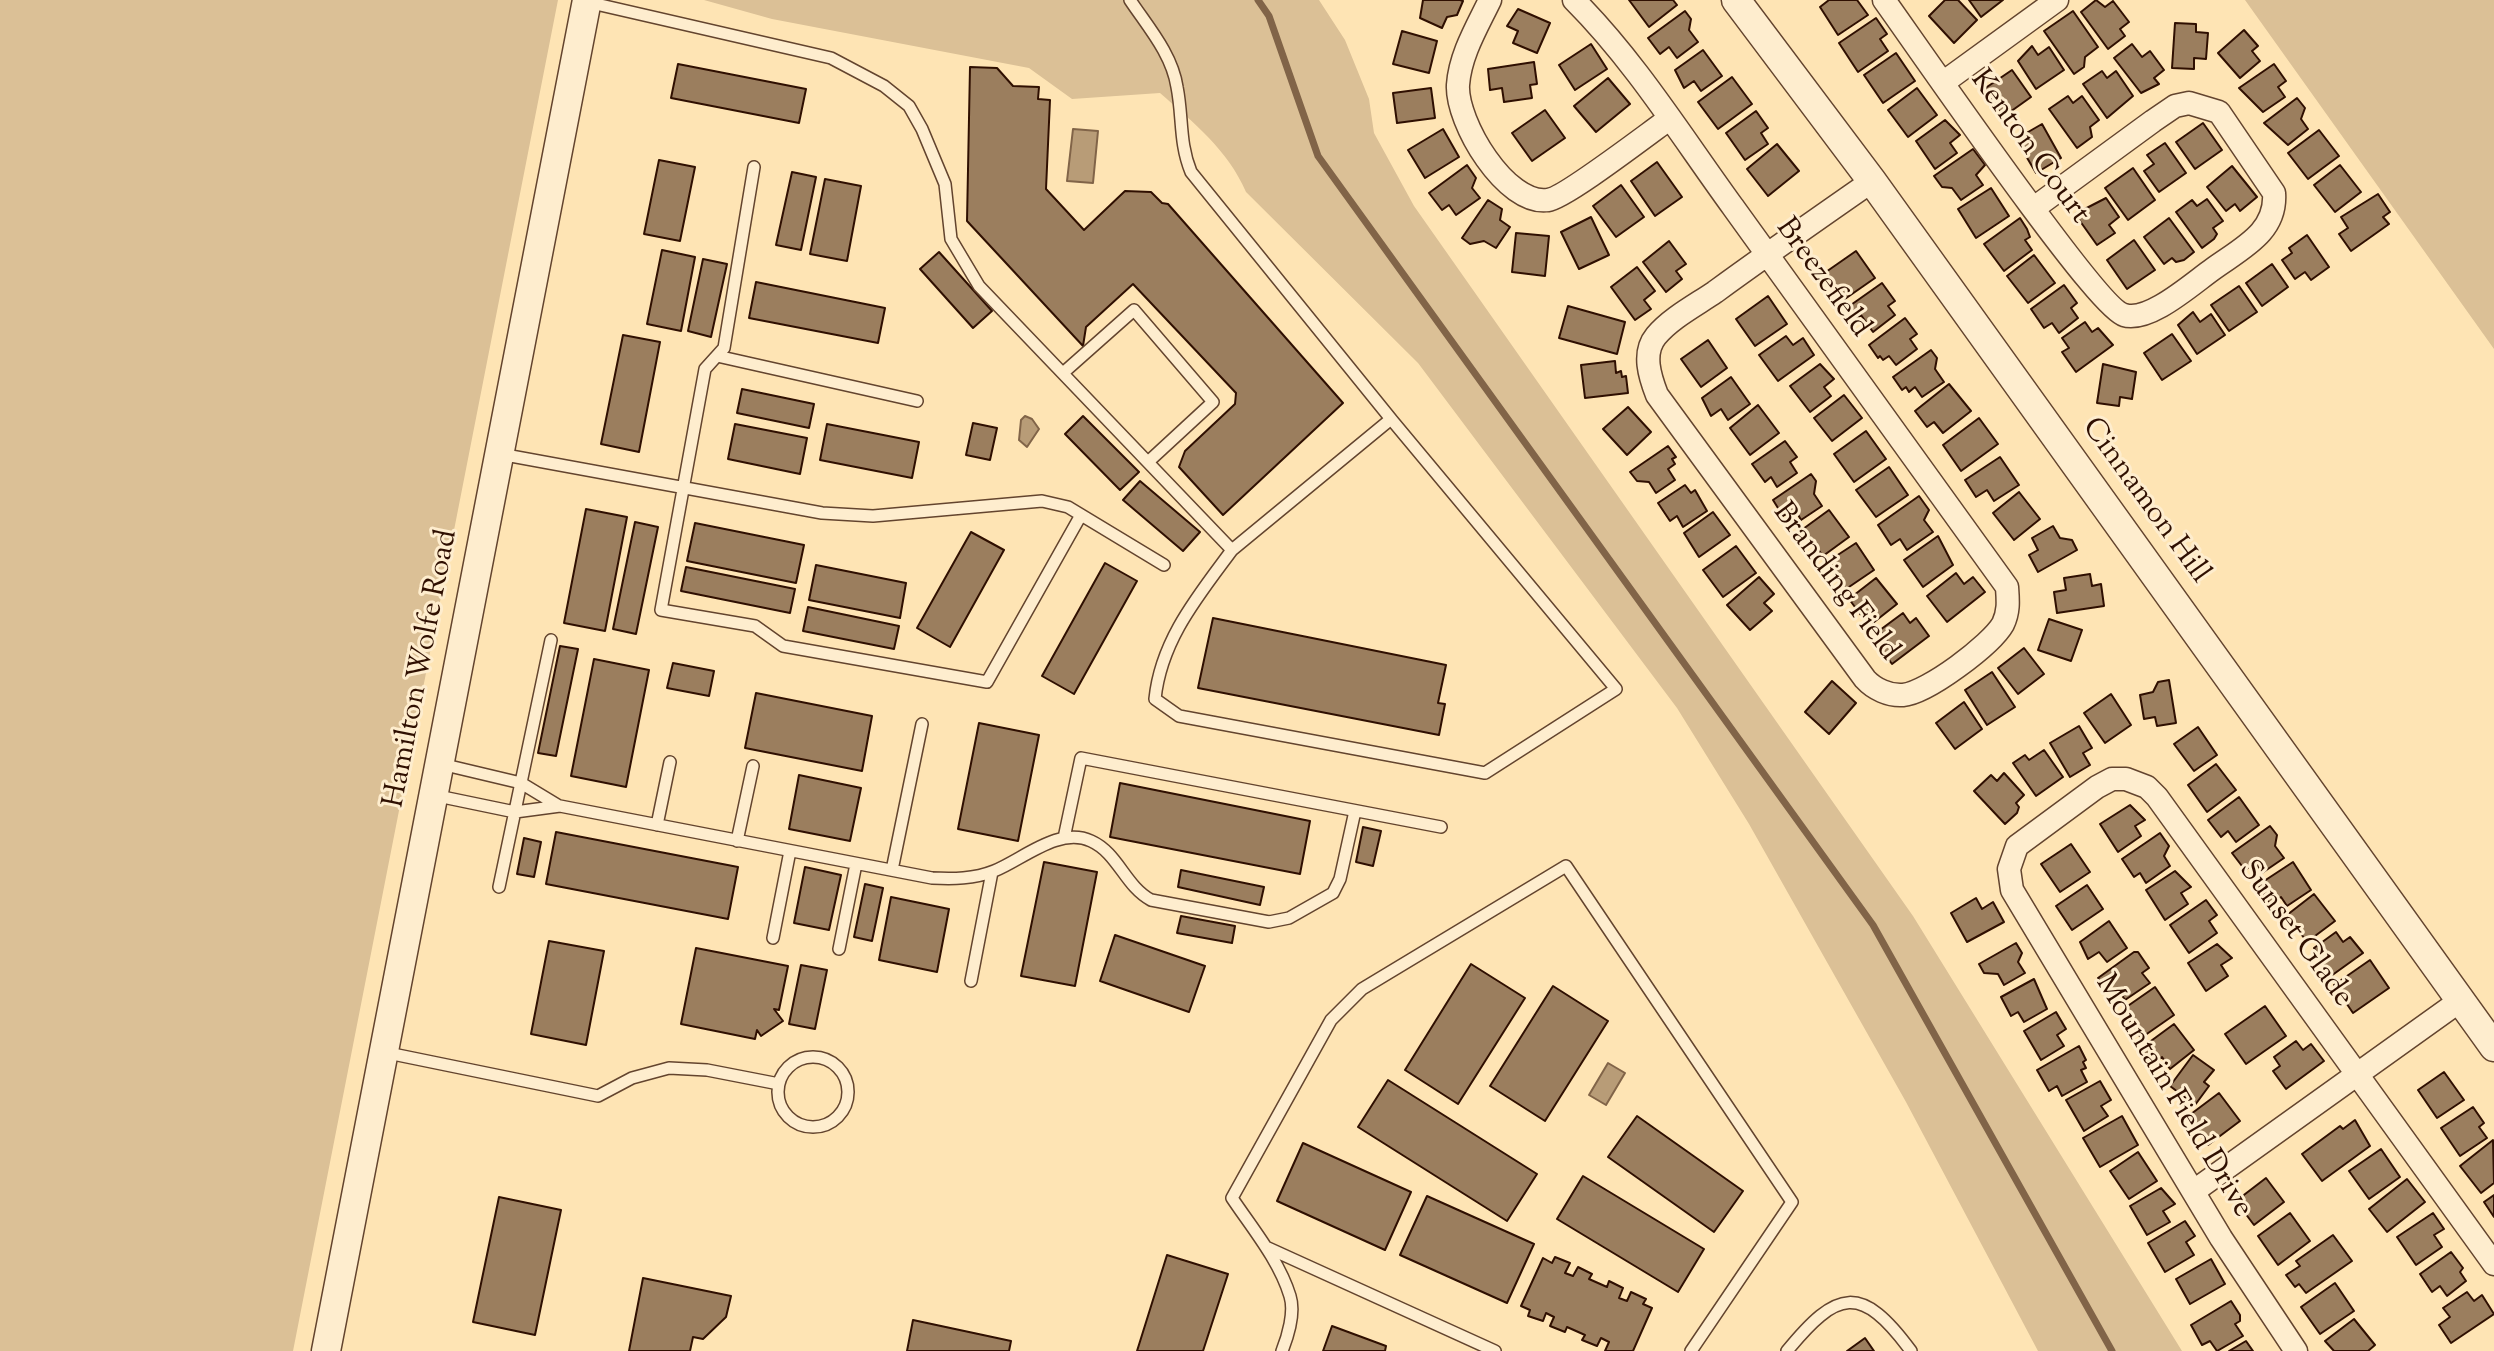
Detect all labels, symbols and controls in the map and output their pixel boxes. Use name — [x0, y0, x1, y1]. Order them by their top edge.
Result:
street label: Kenton Court — [1960, 64, 2096, 232]
street label: Breezefield — [1766, 212, 1876, 346]
street label: Cinnamon Hill — [2072, 412, 2216, 592]
street label: Branding Field — [1763, 497, 1905, 669]
street label: Hamilton Wolfe Road — [378, 527, 468, 811]
street label: Sunset Glade — [2229, 855, 2359, 1015]
street label: Mountain Field Drive — [2085, 969, 2259, 1225]

